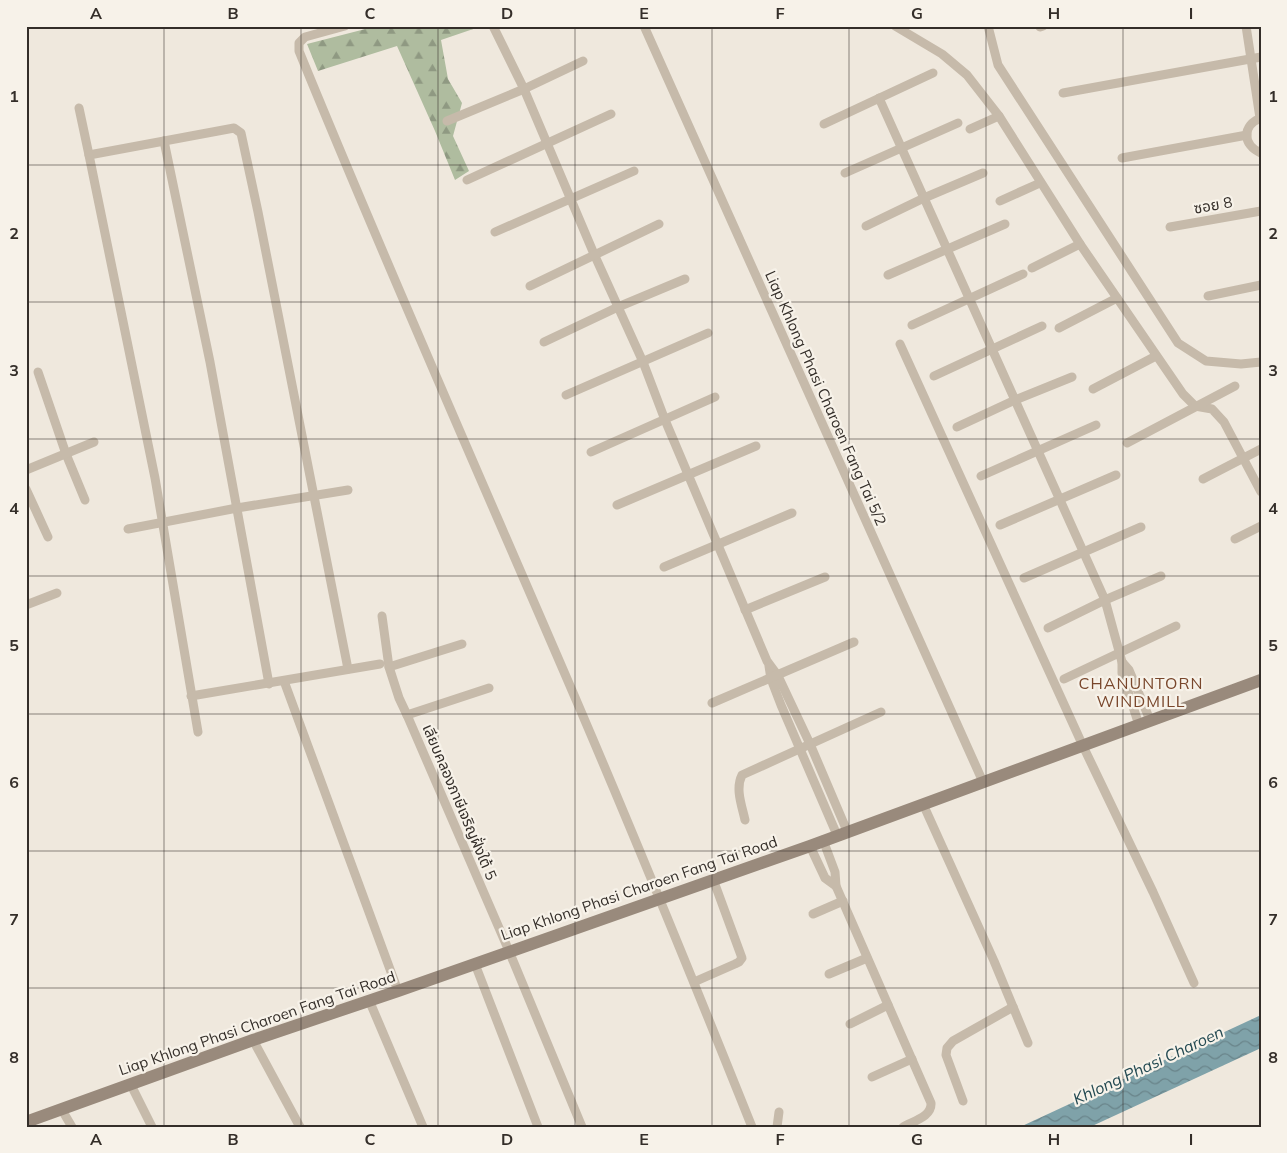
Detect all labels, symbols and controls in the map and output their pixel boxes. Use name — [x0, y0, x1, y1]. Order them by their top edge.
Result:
text: A — [90, 3, 102, 23]
text: B — [227, 3, 239, 23]
text: C — [365, 3, 376, 23]
text: D — [501, 3, 513, 23]
text: E — [639, 3, 649, 23]
text: F — [775, 3, 785, 23]
text: G — [911, 3, 923, 23]
text: H — [1048, 3, 1060, 23]
text: I — [1189, 3, 1193, 23]
text: 1 — [9, 86, 19, 106]
text: 1 — [1268, 86, 1278, 106]
street label: ซอย 8 — [1192, 192, 1234, 218]
text: 2 — [9, 223, 19, 243]
text: 2 — [1268, 223, 1278, 243]
street label: Liap Khlong Phasi Charoen Fang Tai 5/2 — [761, 268, 891, 528]
text: 3 — [9, 360, 19, 380]
text: 3 — [1268, 360, 1278, 380]
text: 4 — [9, 498, 19, 518]
text: 4 — [1268, 498, 1278, 518]
text: 5 — [9, 635, 19, 655]
text: 5 — [1268, 635, 1278, 655]
district label: CHANUNTORN WINDMILL — [1079, 673, 1203, 711]
street label: เลียบคลองภาษีเจริญฝั่งใต้ 5 — [419, 721, 502, 883]
text: 6 — [9, 772, 19, 792]
text: 6 — [1268, 772, 1278, 792]
street label: Liap Khlong Phasi Charoen Fang Tai Road — [498, 832, 780, 944]
text: 7 — [9, 909, 19, 929]
text: 7 — [1268, 909, 1278, 929]
street label: Liap Khlong Phasi Charoen Fang Tai Road — [116, 967, 398, 1079]
water label: Khlong Phasi Charoen — [1070, 1021, 1226, 1109]
text: 8 — [9, 1047, 19, 1067]
text: 8 — [1268, 1047, 1278, 1067]
text: A — [90, 1129, 102, 1149]
text: B — [227, 1129, 239, 1149]
text: C — [365, 1129, 376, 1149]
text: D — [501, 1129, 513, 1149]
text: E — [639, 1129, 649, 1149]
text: F — [775, 1129, 785, 1149]
text: G — [911, 1129, 923, 1149]
text: H — [1048, 1129, 1060, 1149]
text: I — [1189, 1129, 1193, 1149]

